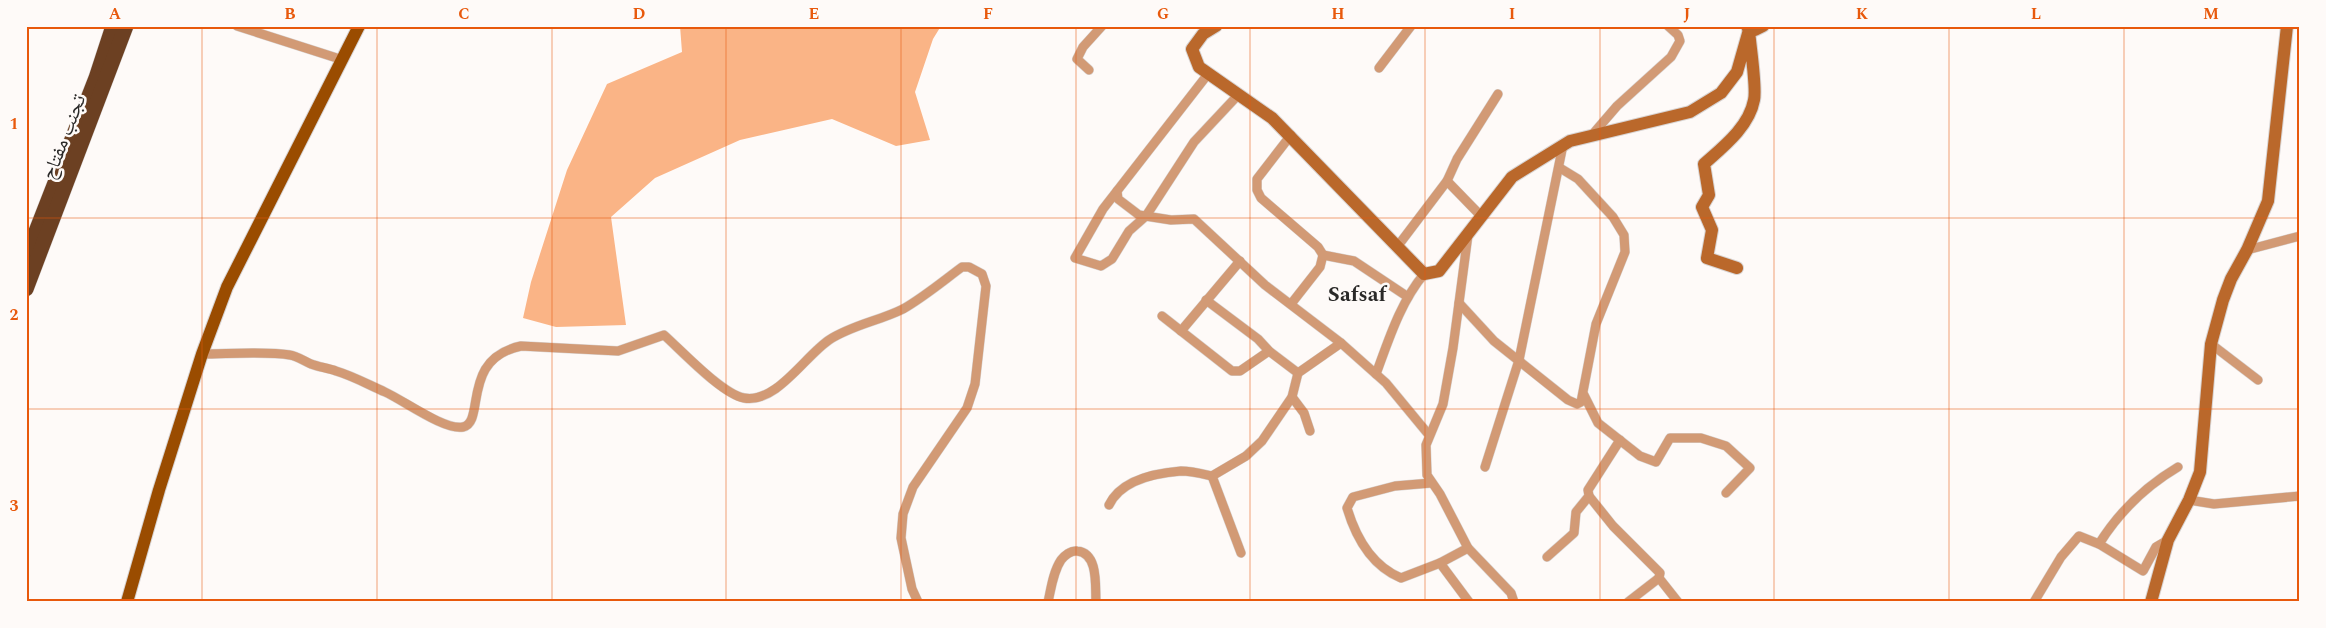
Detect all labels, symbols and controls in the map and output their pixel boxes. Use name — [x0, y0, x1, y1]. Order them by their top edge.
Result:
text: A — [109, 2, 122, 26]
text: B — [284, 2, 296, 26]
text: C — [458, 2, 470, 26]
text: D — [633, 2, 646, 26]
text: E — [809, 2, 819, 26]
text: F — [983, 2, 993, 26]
text: G — [1157, 2, 1169, 26]
text: H — [1331, 2, 1345, 26]
text: I — [1509, 2, 1515, 26]
text: J — [1684, 2, 1691, 26]
text: K — [1856, 2, 1869, 26]
text: L — [2031, 2, 2041, 26]
text: M — [2203, 2, 2219, 26]
street label: تجنب مفتاح — [34, 90, 94, 184]
text: 1 — [10, 112, 18, 136]
district label: Safsaf — [1328, 279, 1387, 311]
text: 2 — [10, 303, 19, 327]
text: 3 — [10, 494, 19, 518]

